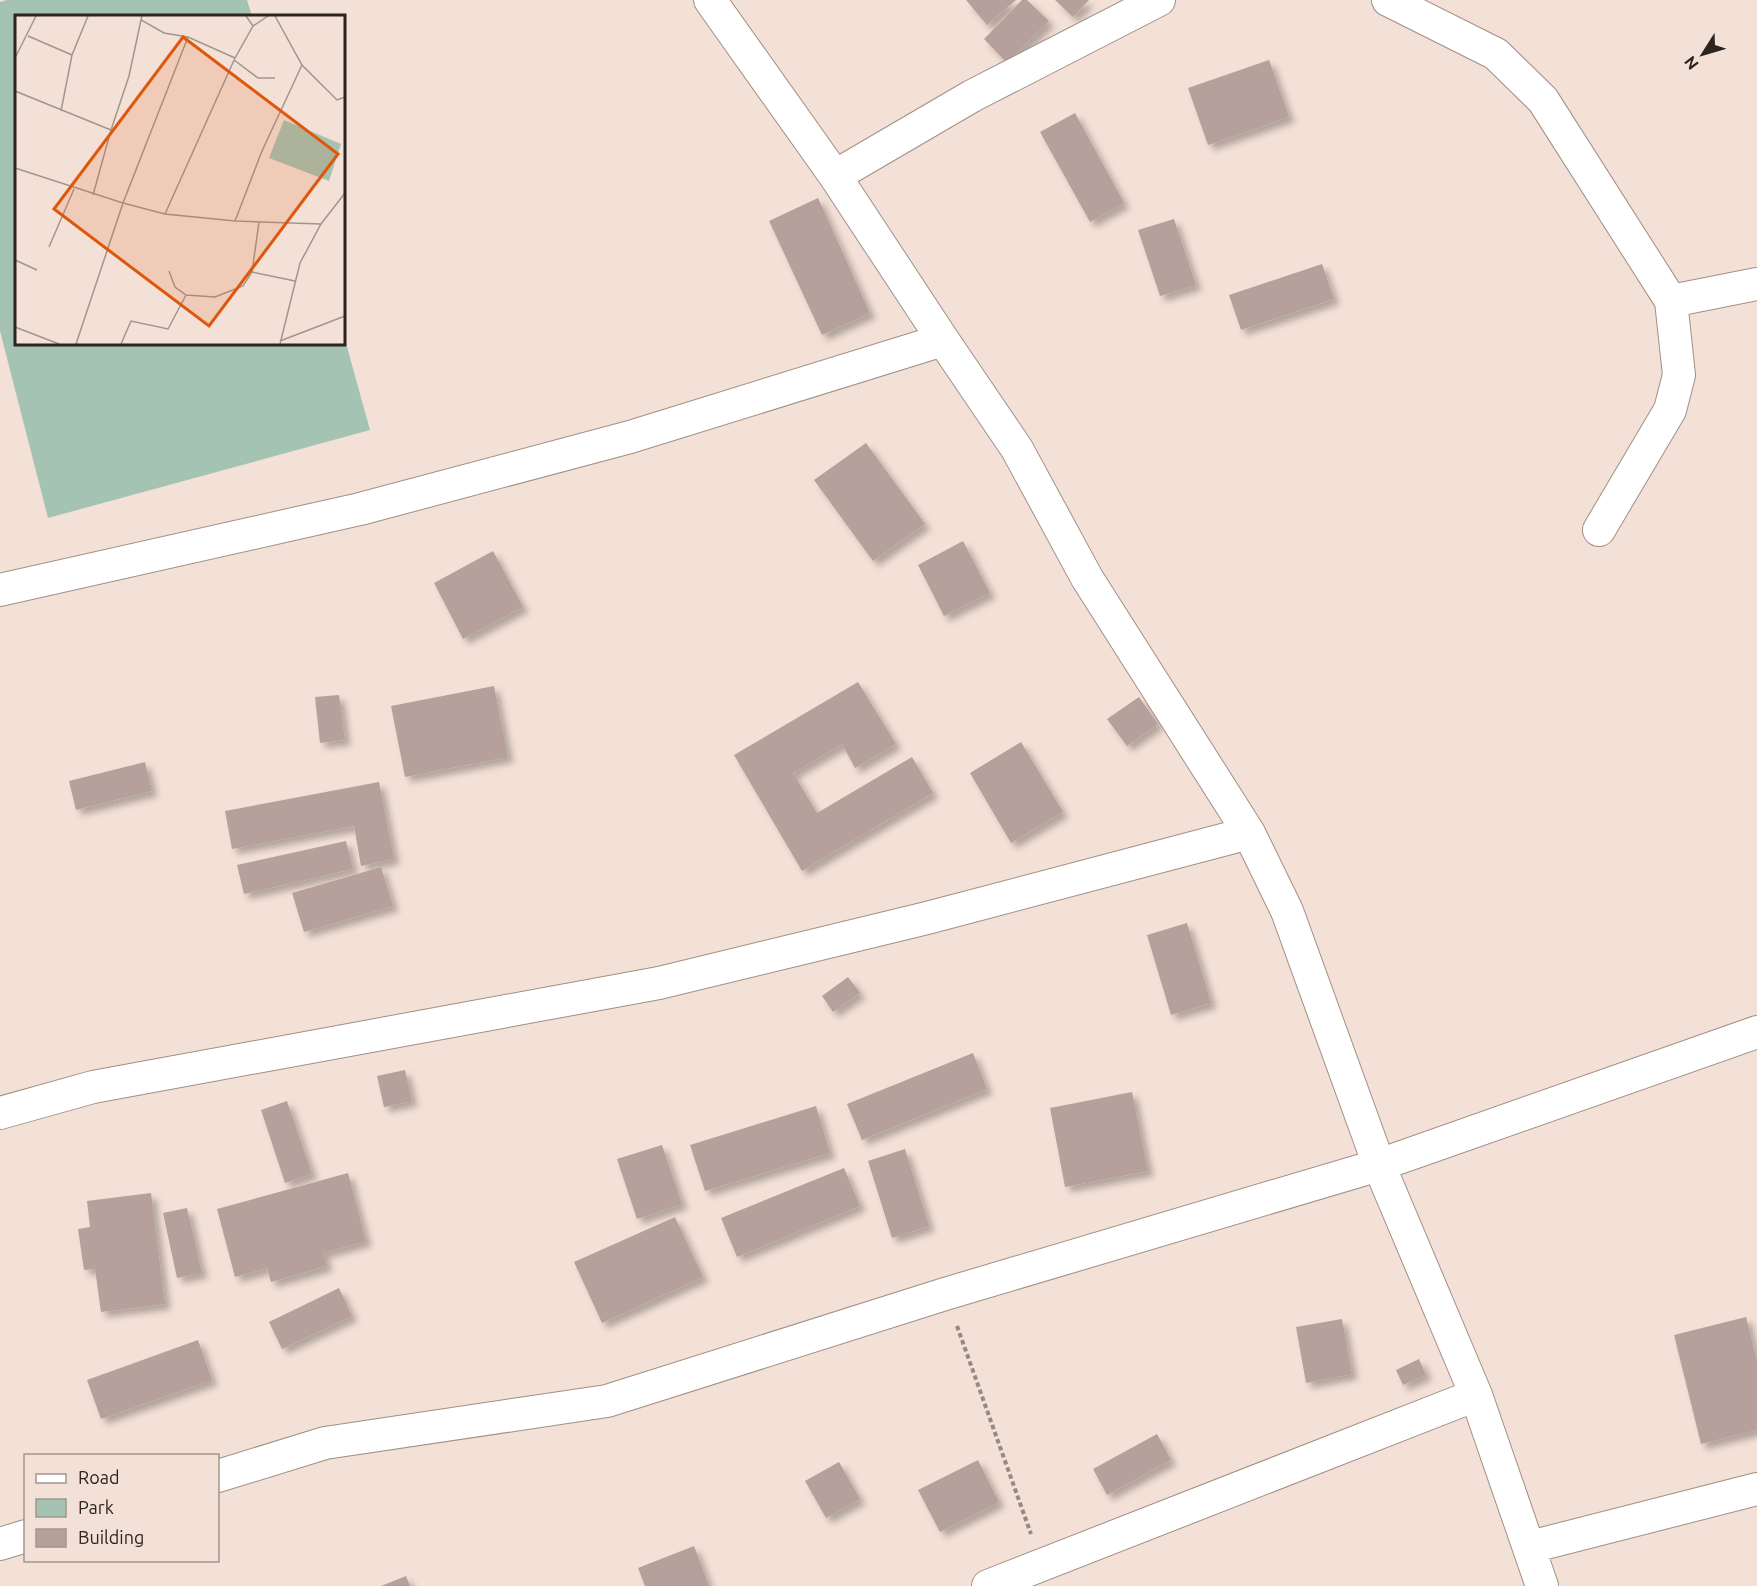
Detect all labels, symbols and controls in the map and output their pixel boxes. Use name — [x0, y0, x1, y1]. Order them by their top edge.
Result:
inset map — [15, 15, 345, 345]
north arrow — [1673, 24, 1733, 84]
text: N — [1680, 53, 1702, 73]
legend — [24, 1454, 219, 1562]
text: Road — [78, 1467, 120, 1487]
text: Park — [78, 1497, 114, 1517]
text: Building — [78, 1527, 144, 1547]

